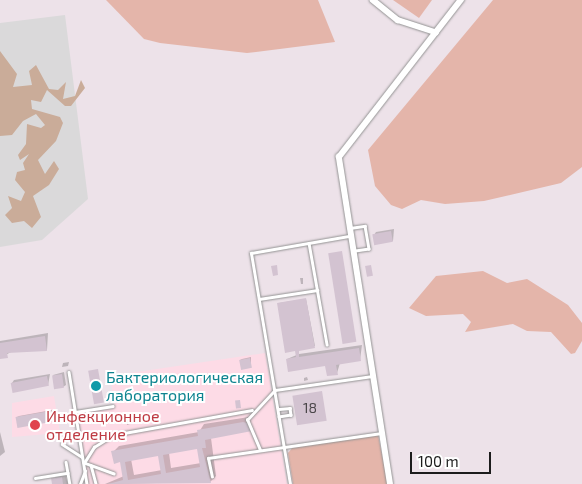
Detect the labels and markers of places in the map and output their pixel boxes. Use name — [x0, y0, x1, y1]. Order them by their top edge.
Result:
place label: Бактериологическая лаборатория — [106, 367, 263, 405]
marker: Бактериологическая лаборатория — [90, 380, 102, 392]
place label: Инфекционное отделение — [46, 406, 160, 444]
marker: Инфекционное отделение — [28, 418, 42, 432]

